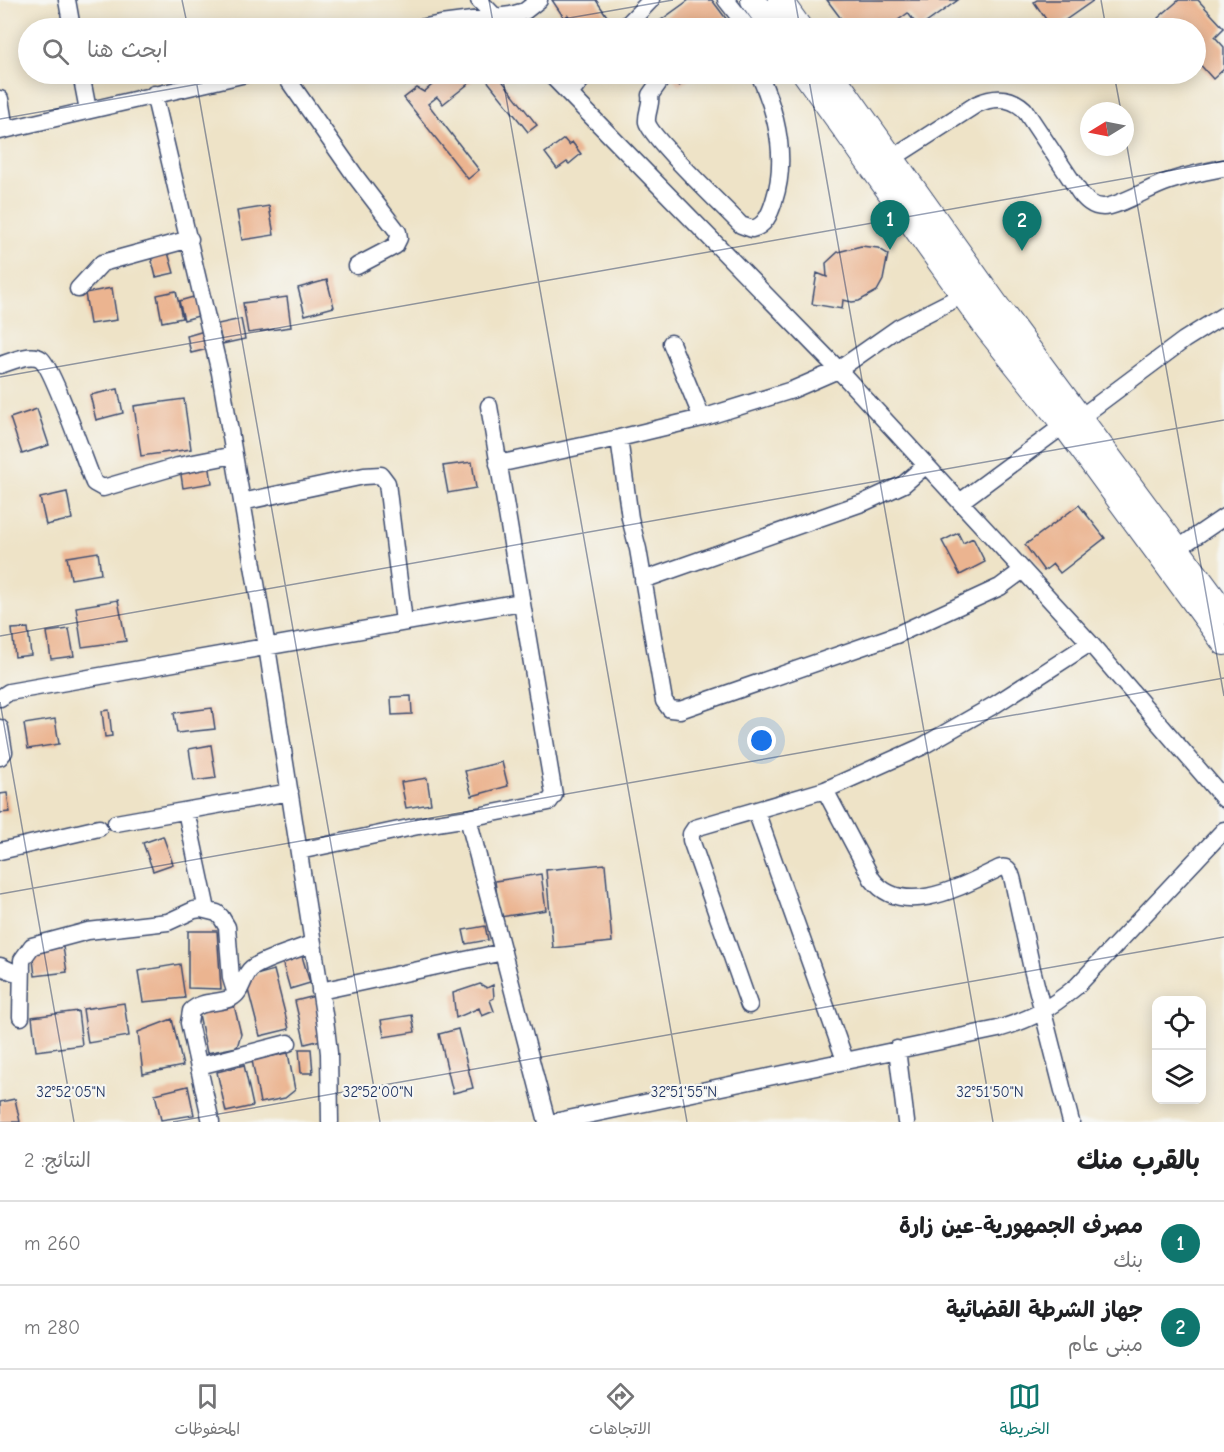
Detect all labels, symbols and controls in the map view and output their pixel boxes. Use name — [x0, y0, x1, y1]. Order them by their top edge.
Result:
search box — [18, 18, 1206, 84]
icon: search — [39, 35, 72, 68]
text: ابحث هنا — [87, 37, 168, 63]
north arrow — [1080, 102, 1134, 156]
pin: 1 — [870, 200, 910, 250]
pin: 2 — [1002, 202, 1042, 251]
your location — [747, 726, 776, 755]
map controls — [1152, 996, 1206, 1104]
button: locate — [1152, 996, 1206, 1050]
button: layers — [1152, 1050, 1206, 1104]
text: 32°52'05"N — [36, 1083, 106, 1101]
text: 32°52'00"N — [343, 1083, 413, 1101]
text: 32°51'55"N — [651, 1083, 717, 1101]
text: 32°51'50"N — [956, 1083, 1024, 1101]
text: بالقرب منك — [1077, 1146, 1200, 1176]
text: النتائج: 2 — [24, 1149, 91, 1172]
text: مصرف الجمهورية-عين زارة — [899, 1213, 1143, 1239]
text: 260 m — [24, 1232, 81, 1255]
text: 1 — [1177, 1232, 1184, 1255]
text: بنك — [1113, 1249, 1143, 1272]
text: جهاز الشرطة القضائية — [946, 1297, 1143, 1323]
text: 280 m — [24, 1316, 80, 1339]
text: 2 — [1176, 1316, 1185, 1339]
text: مبنى عام — [1068, 1333, 1143, 1356]
tab: المحفوظات — [174, 1380, 240, 1443]
tab: الاتجاهات — [589, 1380, 651, 1443]
tab: الخريطة — [1000, 1380, 1050, 1443]

